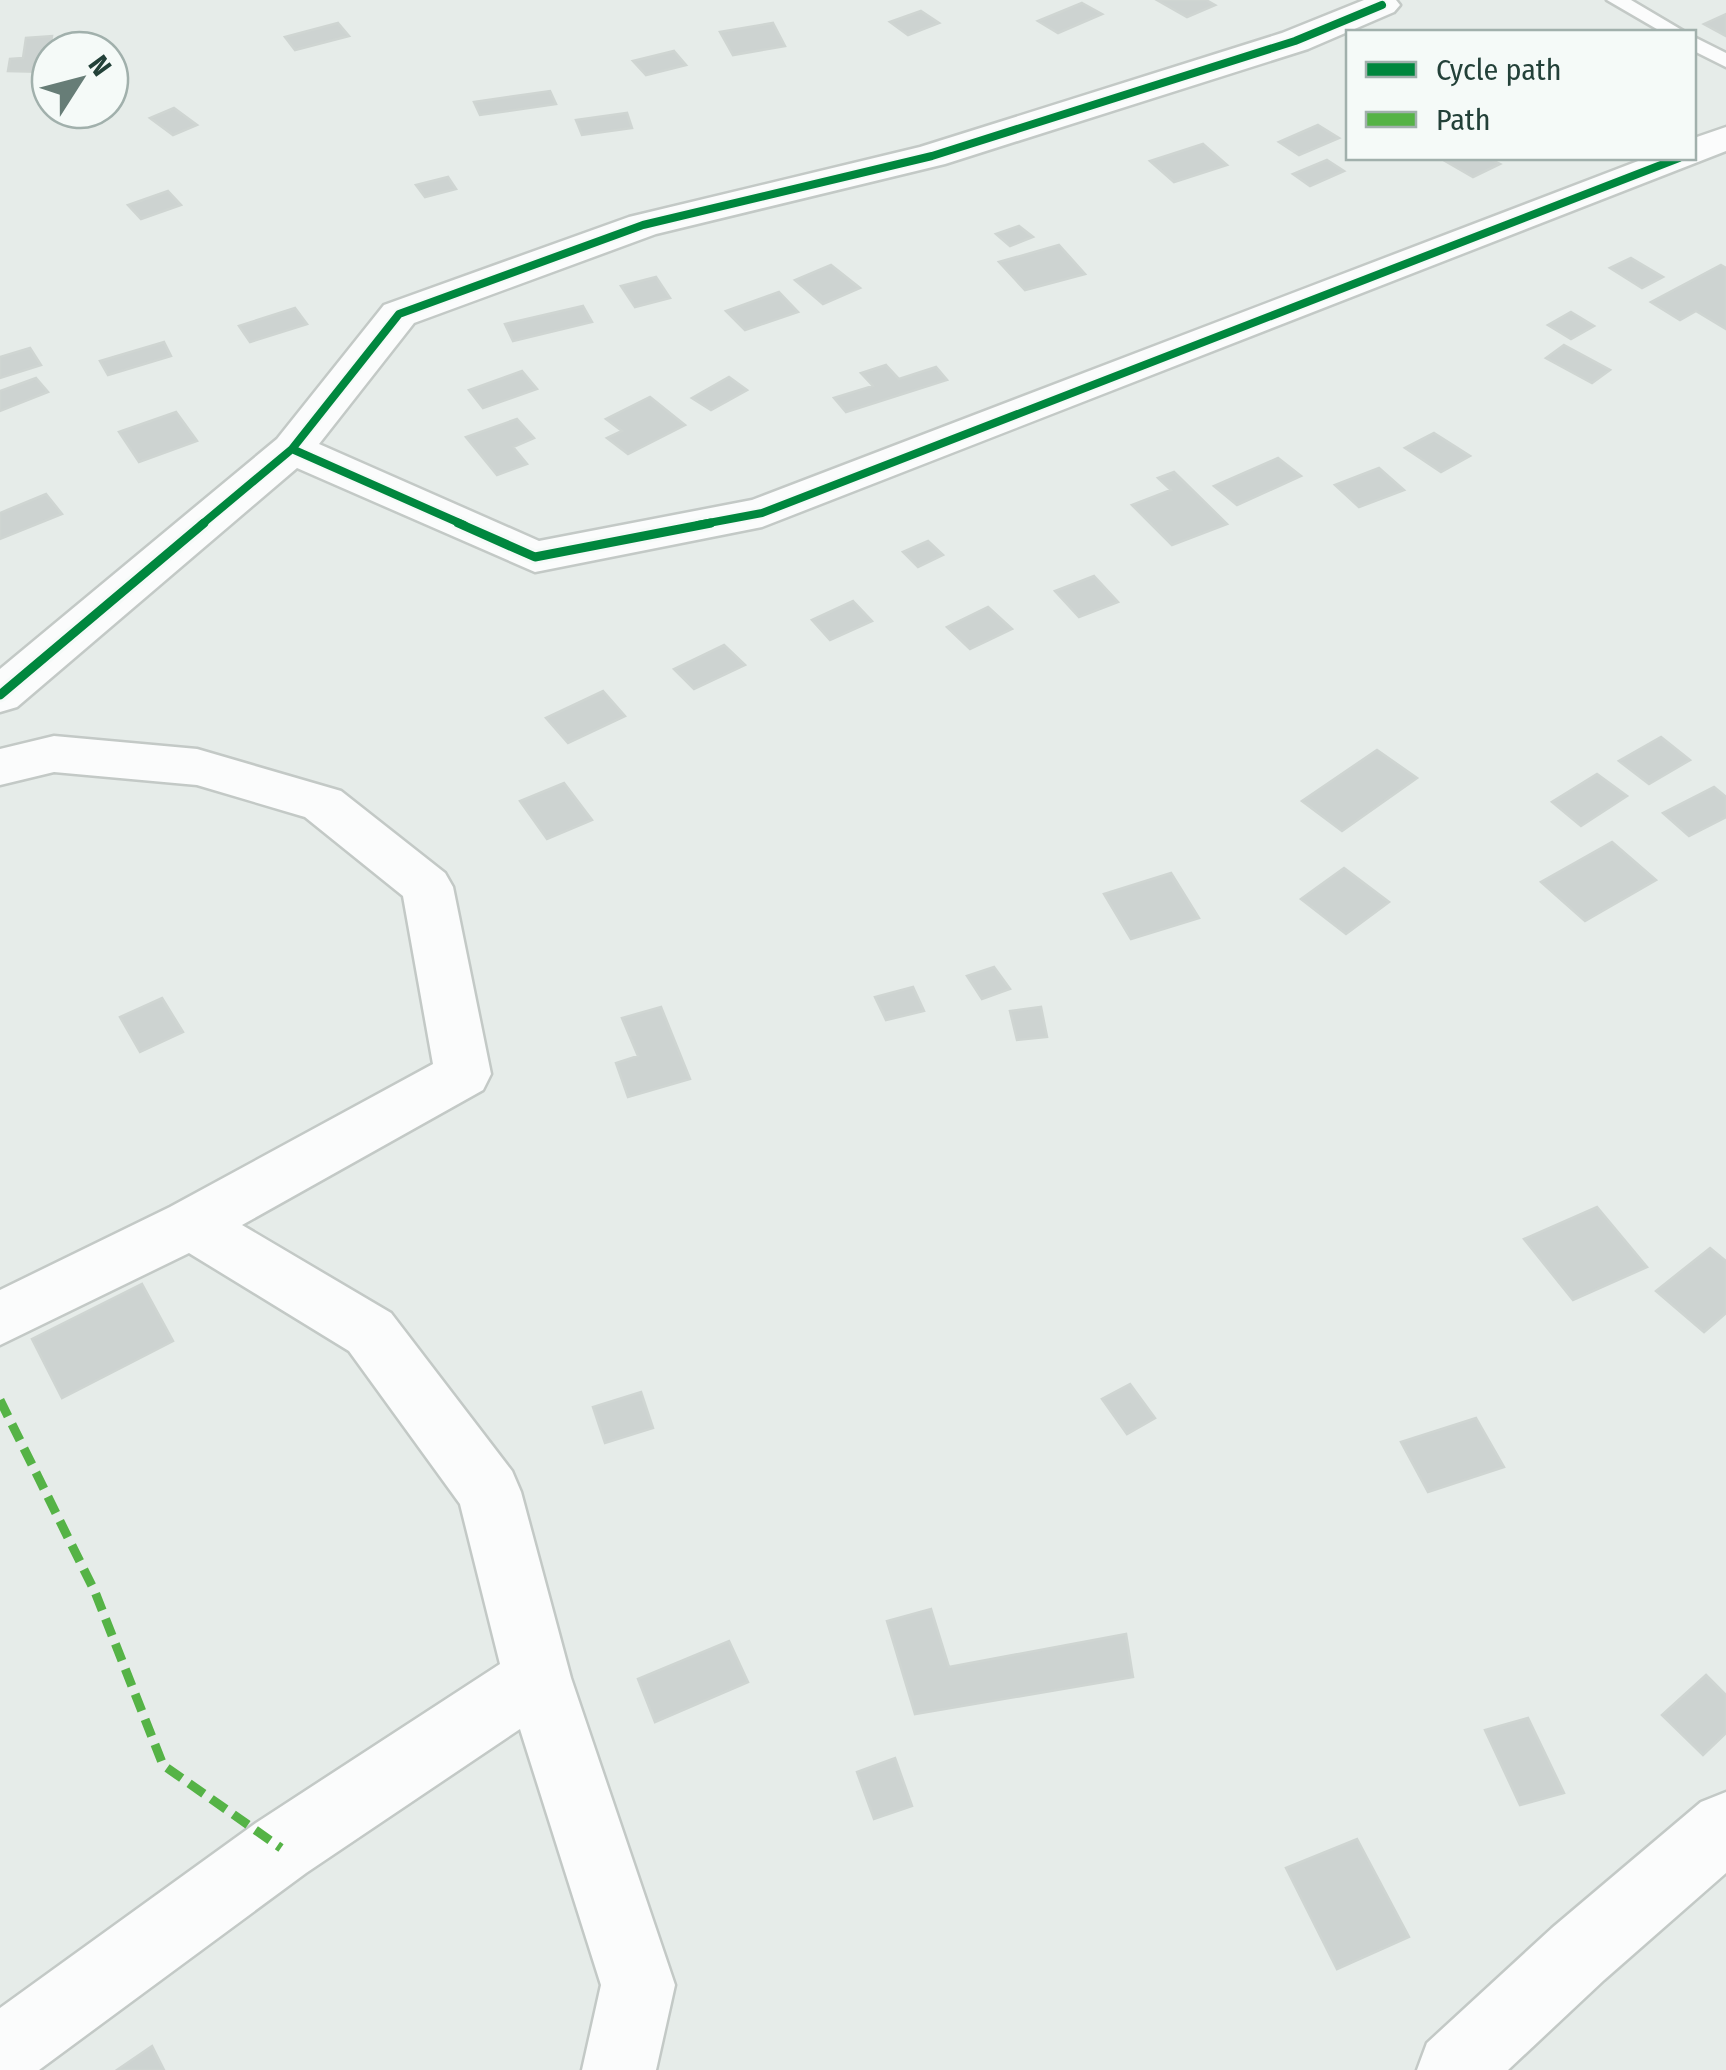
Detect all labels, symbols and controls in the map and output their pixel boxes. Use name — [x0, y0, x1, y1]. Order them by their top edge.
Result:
north arrow — [30, 30, 130, 130]
legend — [1346, 30, 1696, 160]
text: N — [82, 49, 118, 82]
text: Cycle path — [1436, 52, 1562, 88]
text: Path — [1436, 102, 1490, 138]

